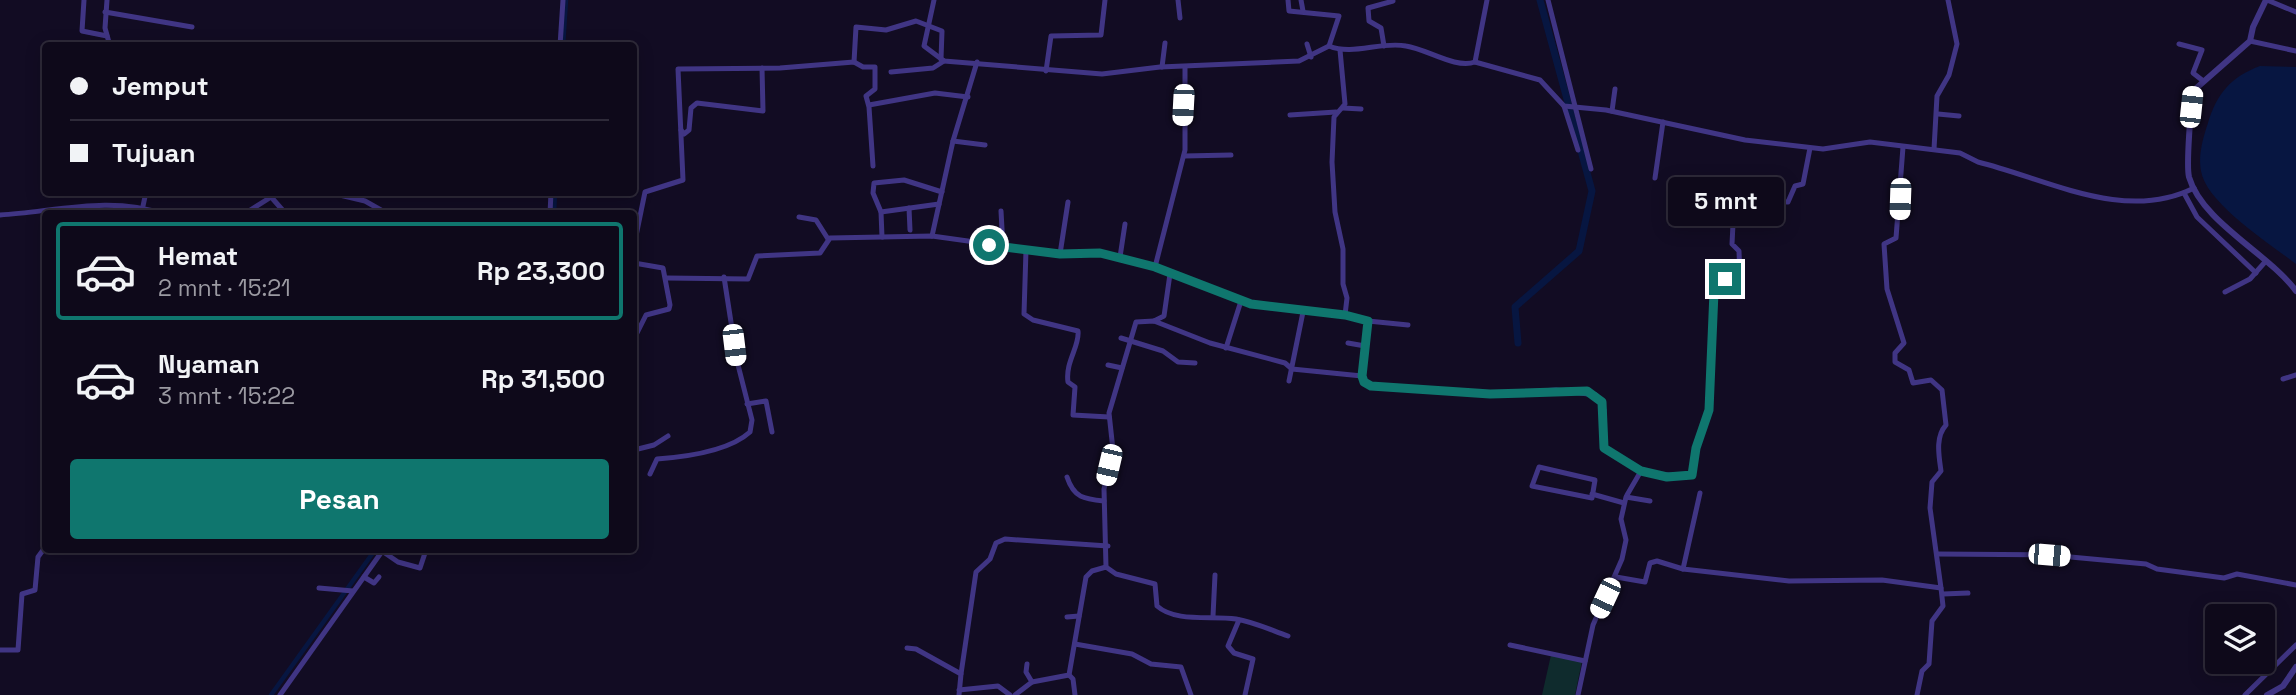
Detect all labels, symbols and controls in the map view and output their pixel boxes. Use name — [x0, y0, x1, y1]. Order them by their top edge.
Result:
text: Jemput — [112, 69, 209, 103]
car — [1172, 83, 1195, 127]
car — [2179, 85, 2204, 129]
text: Tujuan — [112, 136, 195, 170]
callout: 5 mnt — [1667, 177, 1783, 226]
car — [1889, 178, 1912, 220]
text: 5 mnt — [1694, 186, 1758, 216]
route start — [973, 229, 1005, 261]
text: Hemat — [158, 239, 238, 273]
icon: car — [74, 240, 137, 303]
text: Rp 23,300 — [477, 254, 605, 288]
route end — [1709, 263, 1741, 295]
text: 2 mnt · 15:21 — [158, 273, 291, 303]
car — [722, 323, 747, 367]
text: Nyaman — [158, 347, 260, 381]
icon: car — [74, 348, 137, 411]
text: Rp 31,500 — [481, 362, 605, 396]
text: 3 mnt · 15:22 — [158, 381, 295, 411]
car — [1095, 442, 1124, 488]
button: Pesan — [70, 459, 609, 539]
car — [2028, 543, 2071, 567]
car — [1587, 575, 1624, 621]
map controls — [2205, 604, 2275, 674]
button: layers — [2205, 604, 2275, 674]

